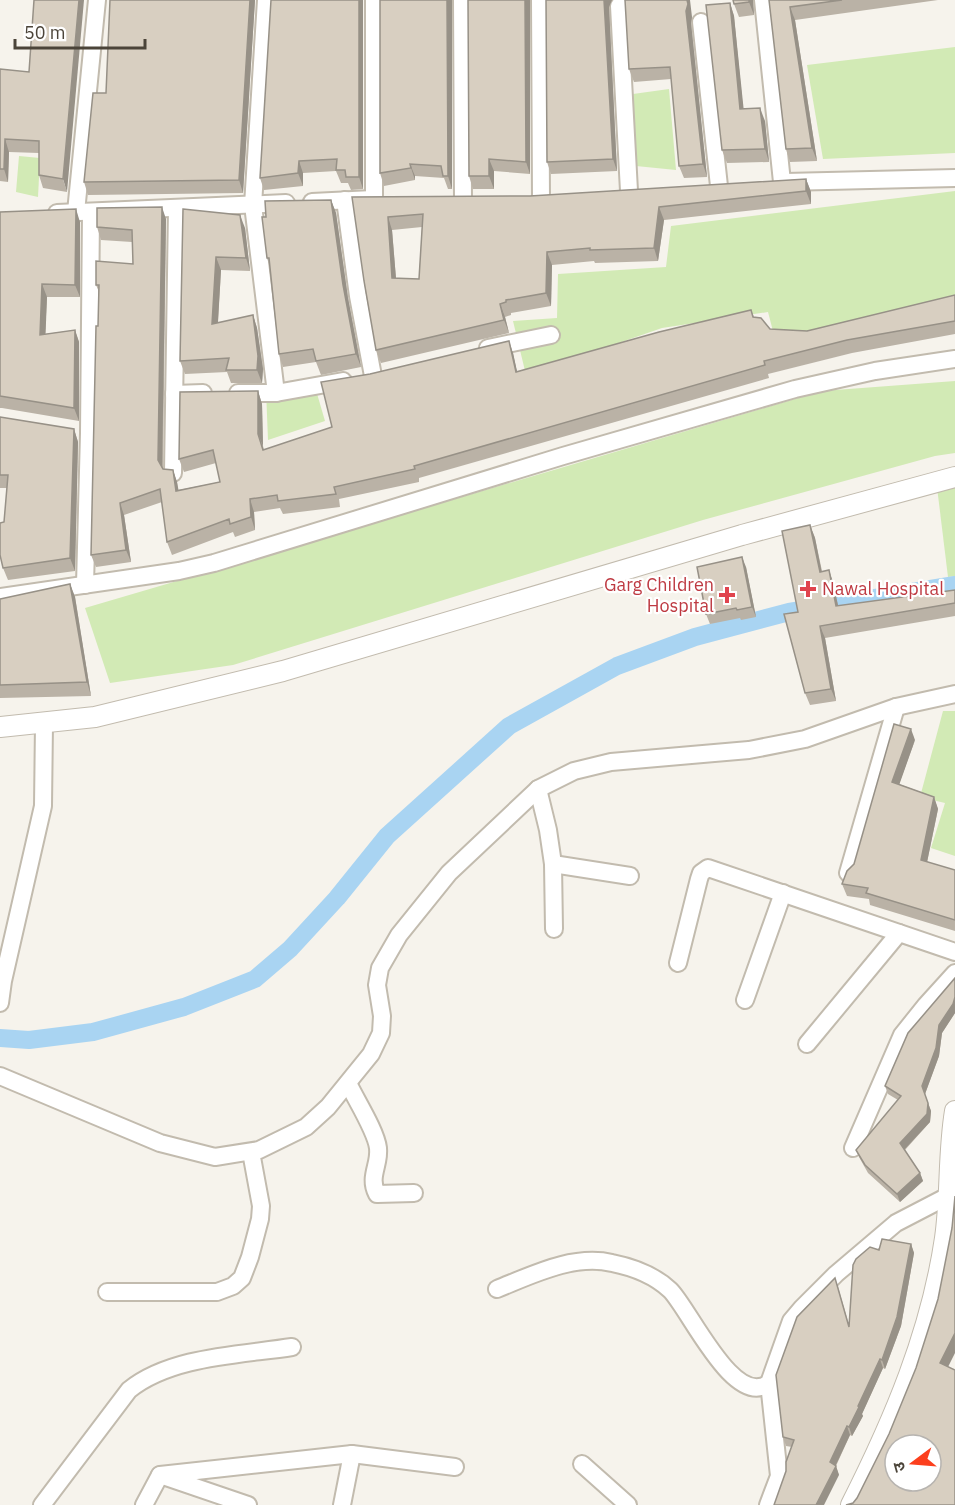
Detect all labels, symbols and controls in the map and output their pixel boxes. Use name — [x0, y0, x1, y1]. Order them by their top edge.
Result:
scale bar — [15, 12, 146, 50]
text: 50 m — [24, 21, 66, 44]
place label: Garg Children Hospital — [604, 573, 714, 617]
place label: Nawal Hospital — [822, 577, 944, 600]
marker: Nawal Hospital — [799, 580, 817, 598]
marker: Garg Children Hospital — [718, 586, 736, 604]
north arrow — [883, 1433, 943, 1493]
text: उ — [888, 1459, 909, 1474]

